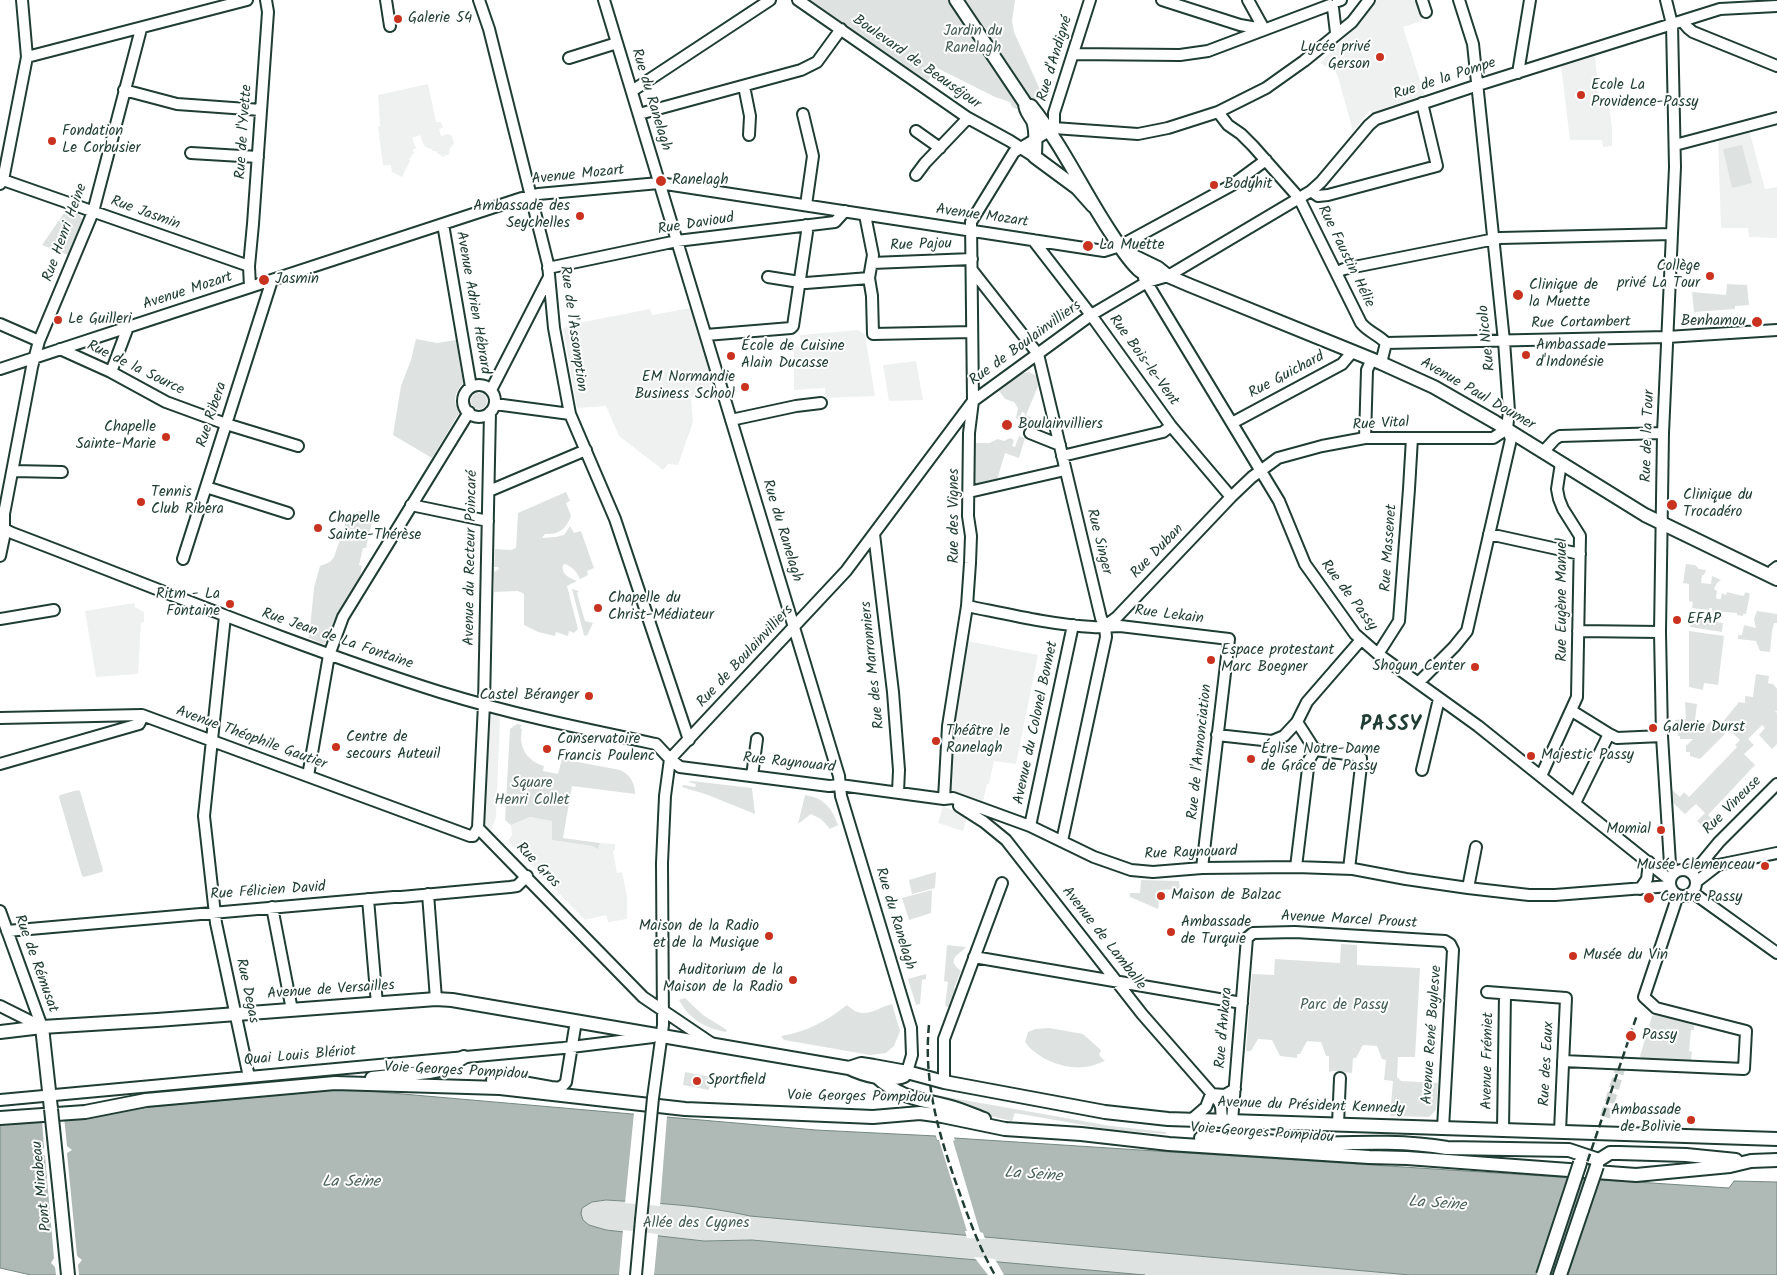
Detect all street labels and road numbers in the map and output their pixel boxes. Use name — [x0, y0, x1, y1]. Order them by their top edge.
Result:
street label: Boulevard de Beauséjour — [848, 12, 984, 114]
street label: Rue d'Andigné — [1034, 14, 1078, 104]
street label: Rue du Ranelagh — [626, 47, 674, 153]
street label: Rue de la Pompe — [1392, 55, 1498, 105]
street label: Rue de l'Yvette — [233, 84, 257, 180]
street label: Avenue Mozart — [531, 162, 625, 190]
street label: Rue Henri Heine — [40, 181, 92, 285]
street label: Rue Jasmin — [108, 193, 182, 235]
street label: Avenue Mozart — [935, 202, 1029, 232]
street label: Rue Faustin Hélie — [1313, 203, 1377, 311]
street label: Rue Davioud — [657, 210, 735, 240]
street label: Avenue Adrien Hébrard — [451, 230, 493, 376]
street label: Rue Pajou — [890, 236, 952, 256]
street label: Rue de l'Assomption — [554, 265, 590, 393]
street label: Avenue Mozart — [141, 269, 235, 315]
street label: Rue de Boulainvilliers — [967, 297, 1085, 391]
street label: Rue Nicolo — [1476, 304, 1500, 372]
street label: Rue Bois-le-Vent — [1104, 312, 1182, 410]
street label: Rue Cortambert — [1531, 314, 1631, 334]
street label: Rue de la Source — [83, 338, 187, 400]
street label: Rue Guichard — [1246, 349, 1328, 403]
street label: Avenue Paul Doumer — [1416, 355, 1538, 435]
street label: Rue Ribera — [194, 380, 232, 450]
street label: Rue de la Tour — [1638, 389, 1660, 483]
street label: Rue Vital — [1352, 415, 1410, 435]
street label: Rue des Vignes — [946, 468, 964, 564]
street label: Avenue du Recteur Poincaré — [461, 470, 483, 646]
street label: Rue du Ranelagh — [757, 478, 805, 584]
street label: Rue Massenet — [1378, 504, 1402, 592]
street label: Rue Singer — [1081, 507, 1115, 577]
street label: Rue Duban — [1128, 521, 1188, 583]
street label: Rue Eugène Manuel — [1554, 538, 1572, 662]
street label: Rue de Passy — [1316, 557, 1380, 635]
street label: Rue des Marronniers — [858, 600, 890, 730]
street label: Rue de Boulainvilliers — [694, 602, 798, 712]
street label: Rue Lekain — [1134, 603, 1204, 629]
street label: Rue Jean de La Fontaine — [259, 606, 415, 674]
street label: Avenue du Colonel Bonnet — [1011, 640, 1063, 806]
street label: Rue de l'Annonciation — [1185, 683, 1217, 821]
street label: Avenue Théophile Gautier — [173, 703, 329, 775]
street label: Rue Raynouard — [742, 750, 836, 778]
street label: Rue Vineuse — [1700, 773, 1766, 839]
street label: Rue Gros — [511, 840, 563, 892]
street label: Rue Raynouard — [1144, 843, 1238, 865]
street label: Rue du Ranelagh — [870, 866, 918, 972]
street label: Rue Félicien David — [210, 879, 326, 905]
street label: Avenue de Lamballe — [1057, 884, 1149, 994]
street label: Avenue Marcel Proust — [1280, 908, 1418, 934]
street label: Rue de Rémusat — [9, 913, 61, 1015]
street label: Rue Degas — [230, 957, 262, 1025]
street label: Avenue René Boylesve — [1419, 965, 1447, 1105]
street label: Avenue de Versailles — [267, 978, 395, 1004]
street label: Rue d'Ankara — [1212, 987, 1238, 1069]
street label: Avenue Frémiet — [1479, 1012, 1499, 1110]
street label: Rue des Eaux — [1537, 1021, 1559, 1107]
street label: Quai Louis Blériot — [243, 1043, 357, 1071]
street label: Voie Georges Pompidou — [384, 1059, 528, 1085]
street label: Voie Georges Pompidou — [787, 1088, 931, 1108]
street label: Avenue du Président Kennedy — [1217, 1095, 1405, 1119]
street label: Voie Georges Pompidou — [1189, 1120, 1335, 1148]
street label: Pont Mirabeau — [29, 1140, 57, 1232]

